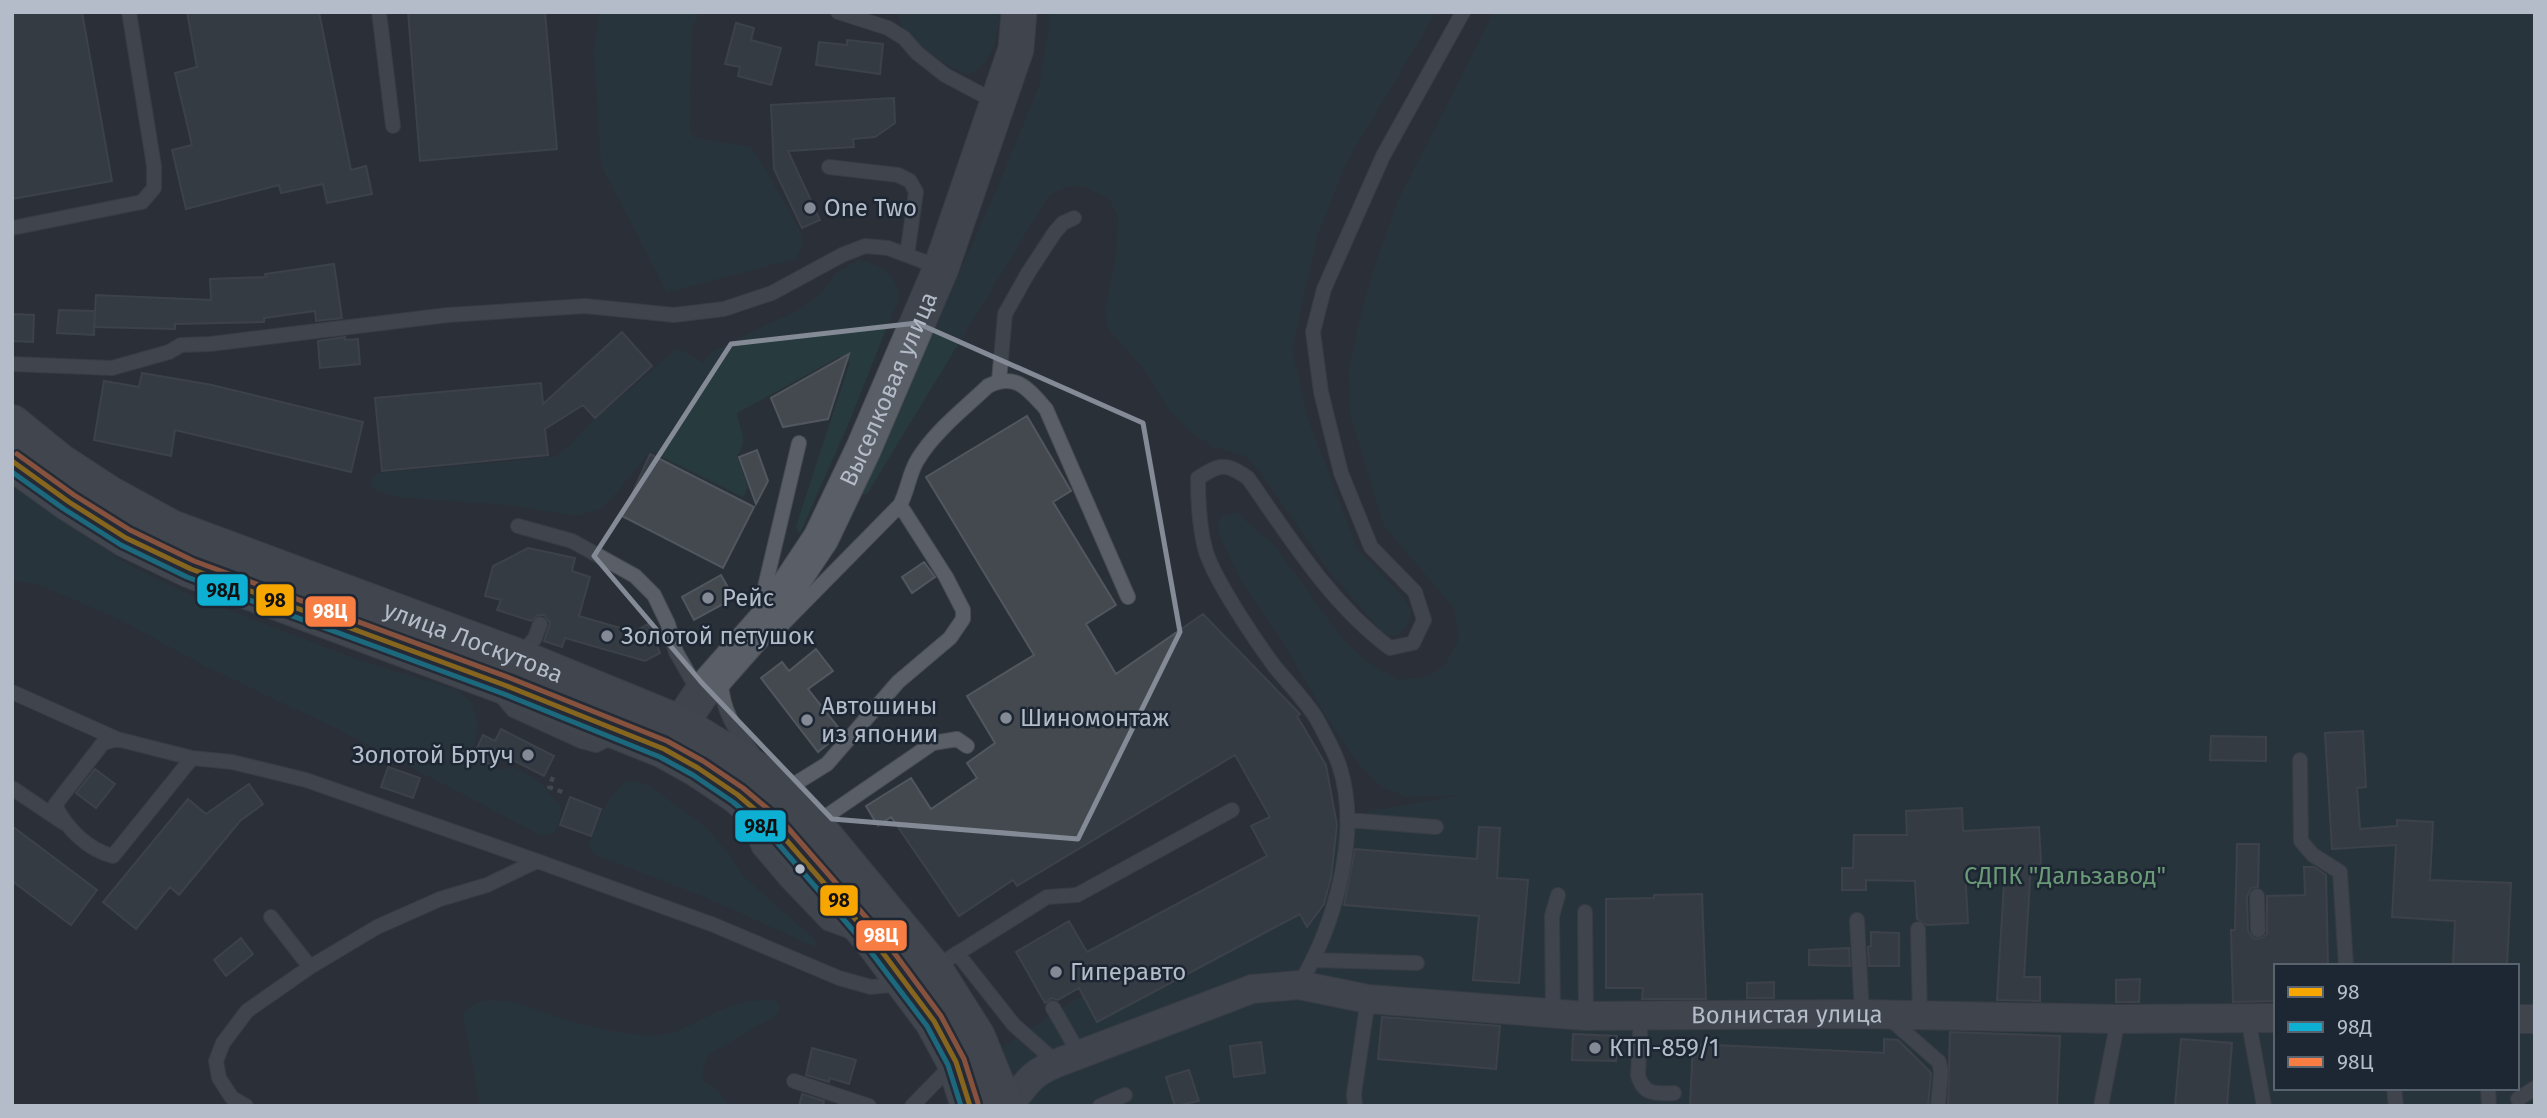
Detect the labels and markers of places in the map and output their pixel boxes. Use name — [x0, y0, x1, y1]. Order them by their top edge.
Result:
place label: One Two — [824, 194, 917, 222]
marker: One Two — [802, 200, 818, 216]
place label: Рейс — [722, 584, 774, 612]
marker: Рейс — [700, 590, 716, 606]
place label: Золотой петушок — [621, 622, 815, 650]
marker: Золотой петушок — [599, 628, 615, 644]
place label: Автошины из японии — [821, 692, 938, 748]
place label: Шиномонтаж — [1020, 704, 1169, 732]
marker: Шиномонтаж — [998, 710, 1014, 726]
marker: Автошины из японии — [799, 712, 815, 728]
place label: Золотой Бртуч — [352, 741, 514, 769]
marker: Золотой Бртуч — [520, 747, 536, 763]
unlabelled marker — [793, 862, 807, 876]
place label: Гиперавто — [1070, 958, 1186, 986]
marker: Гиперавто — [1048, 964, 1064, 980]
place label: КТП-859/1 — [1609, 1034, 1719, 1062]
marker: КТП-859/1 — [1587, 1040, 1603, 1056]

